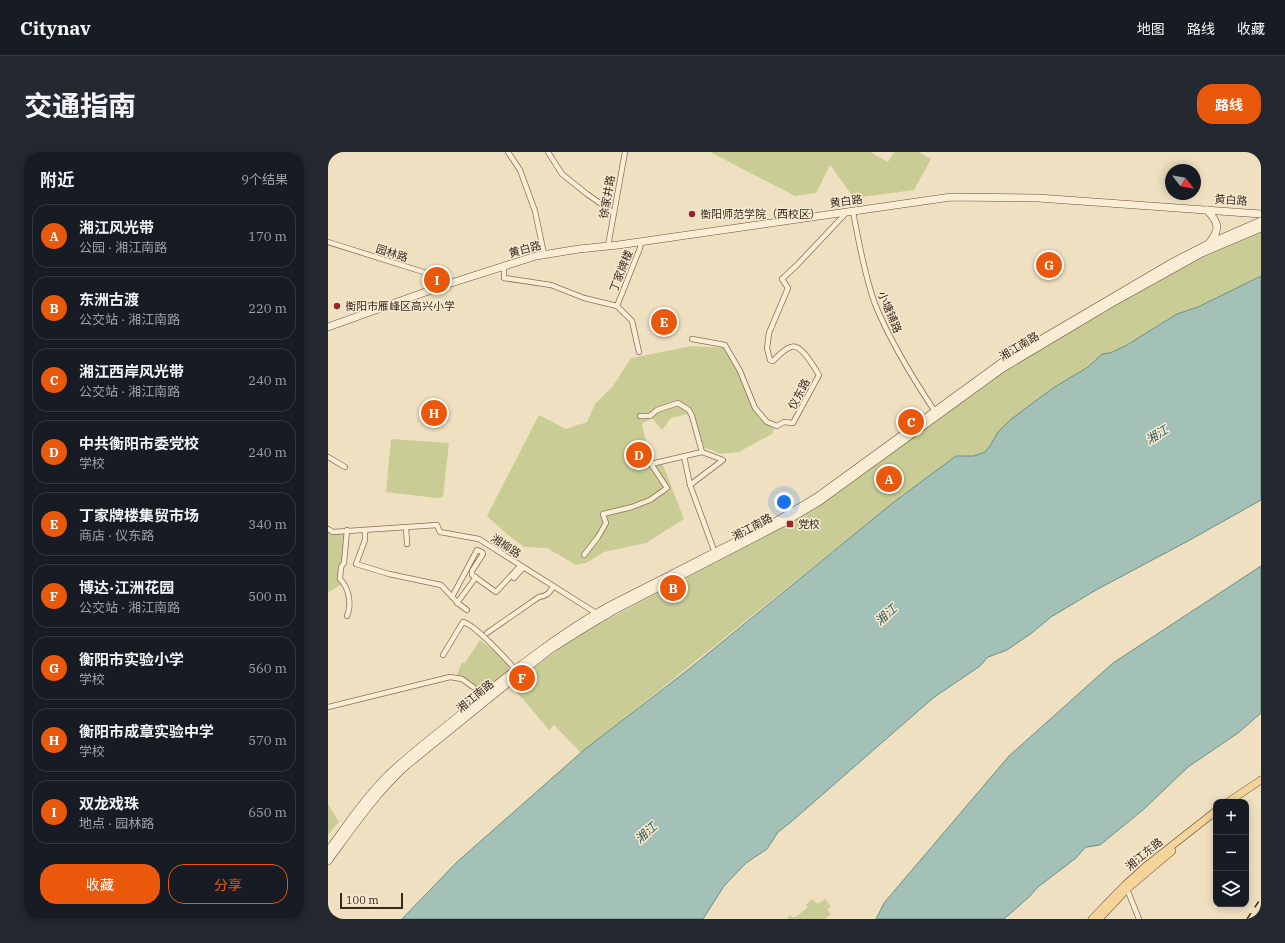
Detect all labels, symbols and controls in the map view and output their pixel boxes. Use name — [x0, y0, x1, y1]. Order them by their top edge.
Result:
text: Citynav — [20, 16, 91, 40]
text: 地图 — [1137, 20, 1165, 38]
text: 路线 — [1187, 20, 1215, 38]
text: 收藏 — [1237, 20, 1265, 38]
button: 路线 — [1197, 84, 1261, 124]
text: 交通指南 — [24, 87, 136, 124]
north arrow — [1165, 164, 1201, 200]
text: 附近 — [40, 169, 74, 191]
text: 9个结果 — [241, 171, 288, 188]
street label: 徐家井路 — [596, 174, 618, 220]
street label: 黄白路 — [829, 192, 863, 210]
street label: 黄白路 — [1214, 192, 1248, 208]
place label: 衡阳师范学院（西校区） — [700, 207, 821, 221]
marker: 衡阳师范学院（西校区） — [687, 209, 697, 219]
text: 湘江风光带 — [79, 218, 154, 237]
text: A — [49, 228, 59, 245]
text: 170 m — [248, 228, 287, 245]
street label: 黄白路 — [507, 238, 543, 260]
text: 公园 · 湘江南路 — [79, 239, 167, 256]
street label: 园林路 — [374, 241, 410, 265]
street label: 丁家牌楼 — [606, 248, 636, 294]
pin: G — [1036, 250, 1062, 280]
pin: I — [424, 265, 450, 295]
street label: 小塘铺路 — [875, 289, 905, 335]
text: 东洲古渡 — [79, 290, 139, 309]
place label: 衡阳市雁峰区高兴小学 — [345, 299, 455, 313]
text: B — [49, 300, 59, 317]
text: 220 m — [248, 300, 287, 317]
marker: 衡阳市雁峰区高兴小学 — [332, 301, 342, 311]
pin: E — [651, 307, 677, 337]
text: 公交站 · 湘江南路 — [79, 311, 180, 328]
street label: 湘江南路 — [997, 329, 1041, 363]
text: 湘江西岸风光带 — [79, 362, 184, 381]
text: C — [50, 372, 58, 389]
text: 240 m — [248, 372, 287, 389]
street label: 仪东路 — [785, 376, 813, 412]
text: 公交站 · 湘江南路 — [79, 383, 180, 400]
pin: H — [421, 398, 447, 428]
pin: C — [898, 407, 924, 437]
water label: 湘江 — [1143, 421, 1173, 447]
text: 中共衡阳市委党校 — [79, 434, 199, 453]
pin: D — [626, 440, 652, 470]
text: D — [49, 444, 59, 461]
text: 240 m — [248, 444, 287, 461]
text: 学校 — [79, 455, 105, 472]
pin: A — [876, 464, 902, 494]
your location — [774, 492, 794, 512]
text: 丁家牌楼集贸市场 — [79, 506, 199, 525]
street label: 湘江南路 — [729, 510, 775, 544]
text: E — [50, 516, 58, 533]
text: 340 m — [248, 516, 287, 533]
place label: 党校 — [798, 517, 820, 531]
marker: 党校 — [785, 519, 795, 529]
text: 商店 · 仪东路 — [79, 527, 154, 544]
street label: 湘柳路 — [488, 531, 524, 561]
pin: B — [660, 573, 686, 603]
text: 博达·江洲花园 — [79, 578, 174, 597]
text: F — [50, 588, 58, 605]
text: 500 m — [248, 588, 287, 605]
text: 公交站 · 湘江南路 — [79, 599, 180, 616]
water label: 湘江 — [872, 600, 901, 628]
text: 衡阳市实验小学 — [79, 650, 184, 669]
text: G — [49, 660, 59, 677]
text: 560 m — [248, 660, 287, 677]
pin: F — [509, 663, 535, 693]
text: 学校 — [79, 671, 105, 688]
street label: 湘江南路 — [453, 677, 497, 715]
text: 衡阳市成章实验中学 — [79, 722, 214, 741]
text: H — [49, 732, 59, 749]
text: 570 m — [248, 732, 287, 749]
text: 学校 — [79, 743, 105, 760]
text: 双龙戏珠 — [79, 794, 139, 813]
map controls — [1213, 799, 1249, 907]
button: + — [1213, 799, 1249, 835]
text: I — [52, 804, 57, 821]
text: 650 m — [248, 804, 287, 821]
text: 地点 · 园林路 — [79, 815, 154, 832]
water label: 湘江 — [632, 818, 661, 846]
street label: 湘江东路 — [1122, 835, 1166, 873]
button: − — [1213, 835, 1249, 871]
button: 收藏 — [40, 864, 160, 904]
button: 分享 — [168, 864, 288, 904]
button: layers — [1213, 871, 1249, 907]
scale bar — [340, 891, 403, 910]
text: 100 m — [346, 893, 379, 907]

